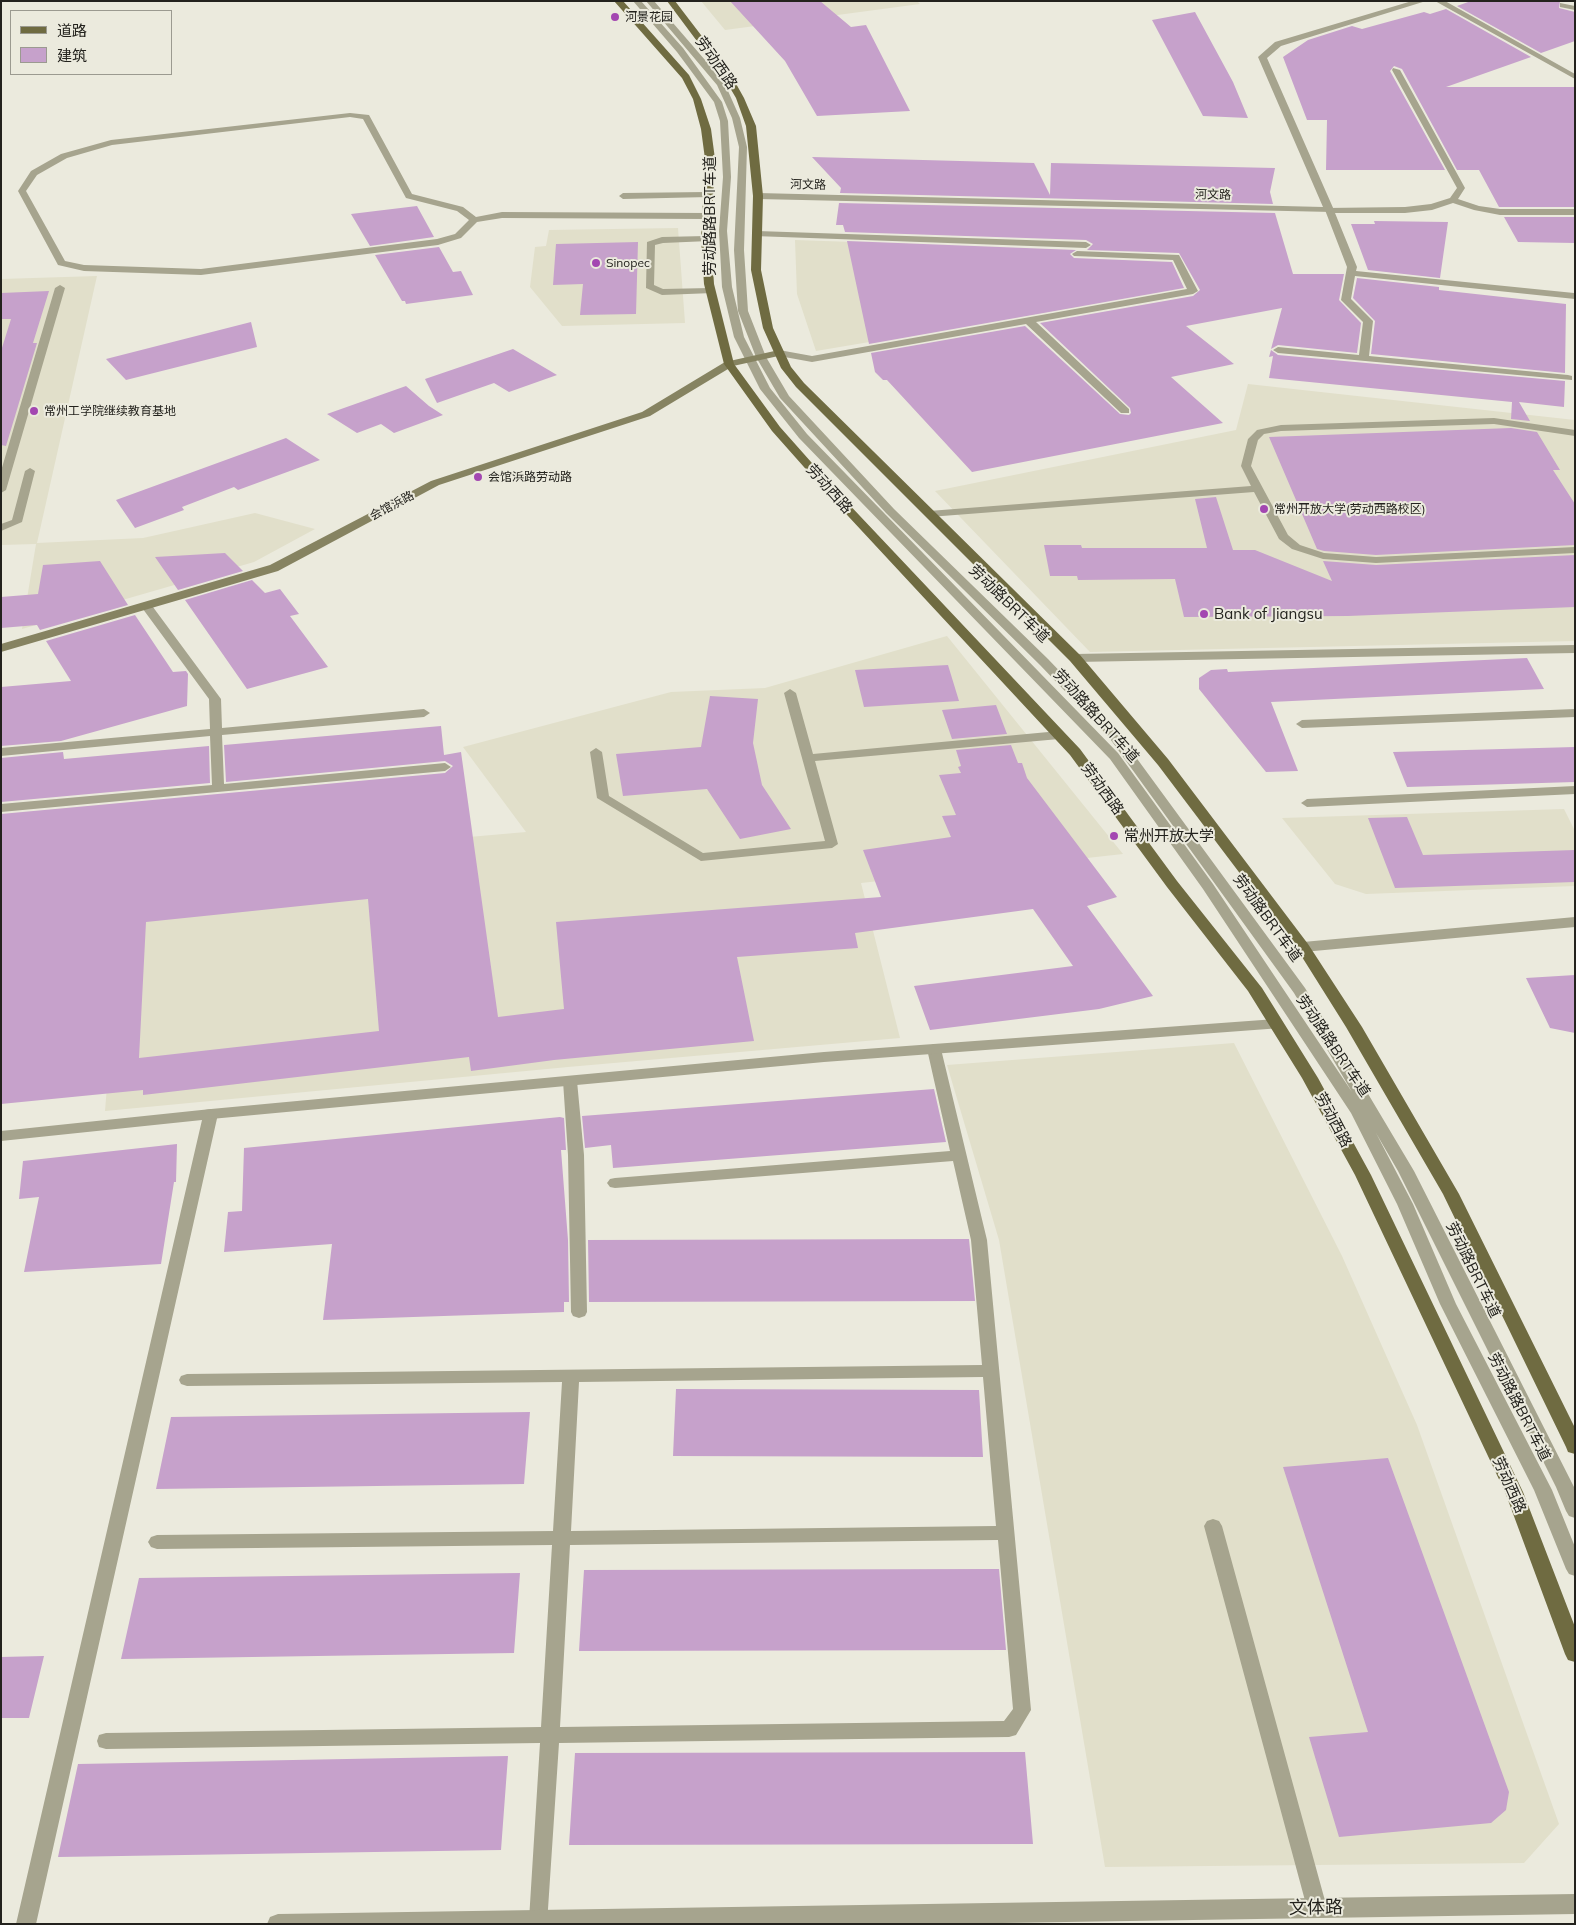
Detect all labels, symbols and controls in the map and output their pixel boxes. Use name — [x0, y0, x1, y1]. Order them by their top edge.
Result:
legend — [10, 10, 172, 75]
place label: 河景花园 — [625, 10, 673, 24]
marker: 河景花园 — [609, 11, 621, 23]
text: 道路 — [57, 21, 87, 40]
street label: 劳动西路 — [691, 33, 741, 93]
text: 建筑 — [57, 46, 87, 65]
street label: 劳动路路BRT车道 — [701, 156, 719, 276]
street label: 河文路 — [790, 177, 826, 193]
street label: 河文路 — [1195, 187, 1231, 203]
place label: Sinopec — [606, 256, 650, 270]
marker: Sinopec — [590, 257, 602, 269]
place label: 常州工学院继续教育基地 — [44, 404, 176, 418]
marker: 常州工学院继续教育基地 — [28, 405, 40, 417]
street label: 劳动西路 — [802, 461, 856, 517]
place label: 会馆浜路劳动路 — [488, 470, 572, 484]
marker: 会馆浜路劳动路 — [472, 471, 484, 483]
street label: 会馆浜路 — [367, 488, 417, 524]
place label: 常州开放大学(劳动西路校区) — [1274, 502, 1426, 516]
marker: 常州开放大学(劳动西路校区) — [1258, 503, 1270, 515]
street label: 劳动路BRT车道 — [965, 561, 1053, 647]
place label: Bank of Jiangsu — [1214, 605, 1323, 623]
marker: Bank of Jiangsu — [1198, 608, 1210, 620]
street label: 劳动路路BRT车道 — [1049, 666, 1143, 766]
street label: 劳动西路 — [1077, 759, 1127, 819]
place label: 常州开放大学 — [1124, 827, 1214, 845]
marker: 常州开放大学 — [1108, 830, 1120, 842]
street label: 劳动路BRT车道 — [1229, 871, 1305, 965]
street label: 劳动路路BRT车道 — [1292, 991, 1374, 1101]
street label: 劳动西路 — [1311, 1089, 1355, 1151]
street label: 劳动路BRT车道 — [1442, 1219, 1504, 1321]
street label: 劳动路路BRT车道 — [1484, 1350, 1554, 1464]
street label: 劳动西路 — [1489, 1454, 1529, 1516]
street label: 文体路 — [1289, 1897, 1343, 1919]

